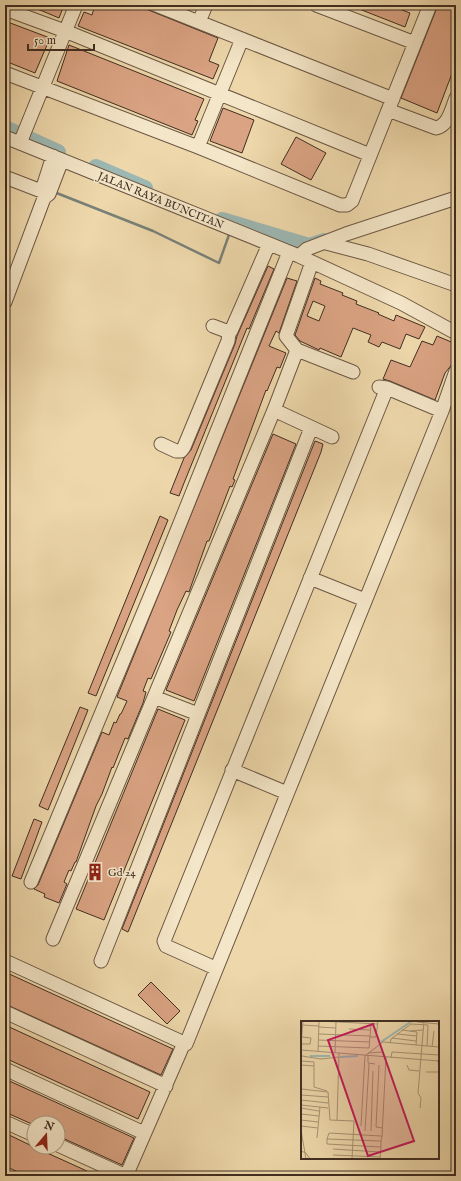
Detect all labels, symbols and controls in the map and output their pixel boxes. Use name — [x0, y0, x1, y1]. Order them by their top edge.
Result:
scale bar — [28, 26, 94, 52]
text: 50 m — [34, 33, 56, 48]
street label: JALAN RAYA BUNCITAN — [94, 168, 226, 233]
building icon: Gd 24 — [85, 862, 105, 882]
place label: Gd 24 — [108, 866, 136, 880]
inset map — [301, 1021, 439, 1159]
north arrow — [26, 1115, 66, 1155]
text: N — [41, 1118, 56, 1135]

